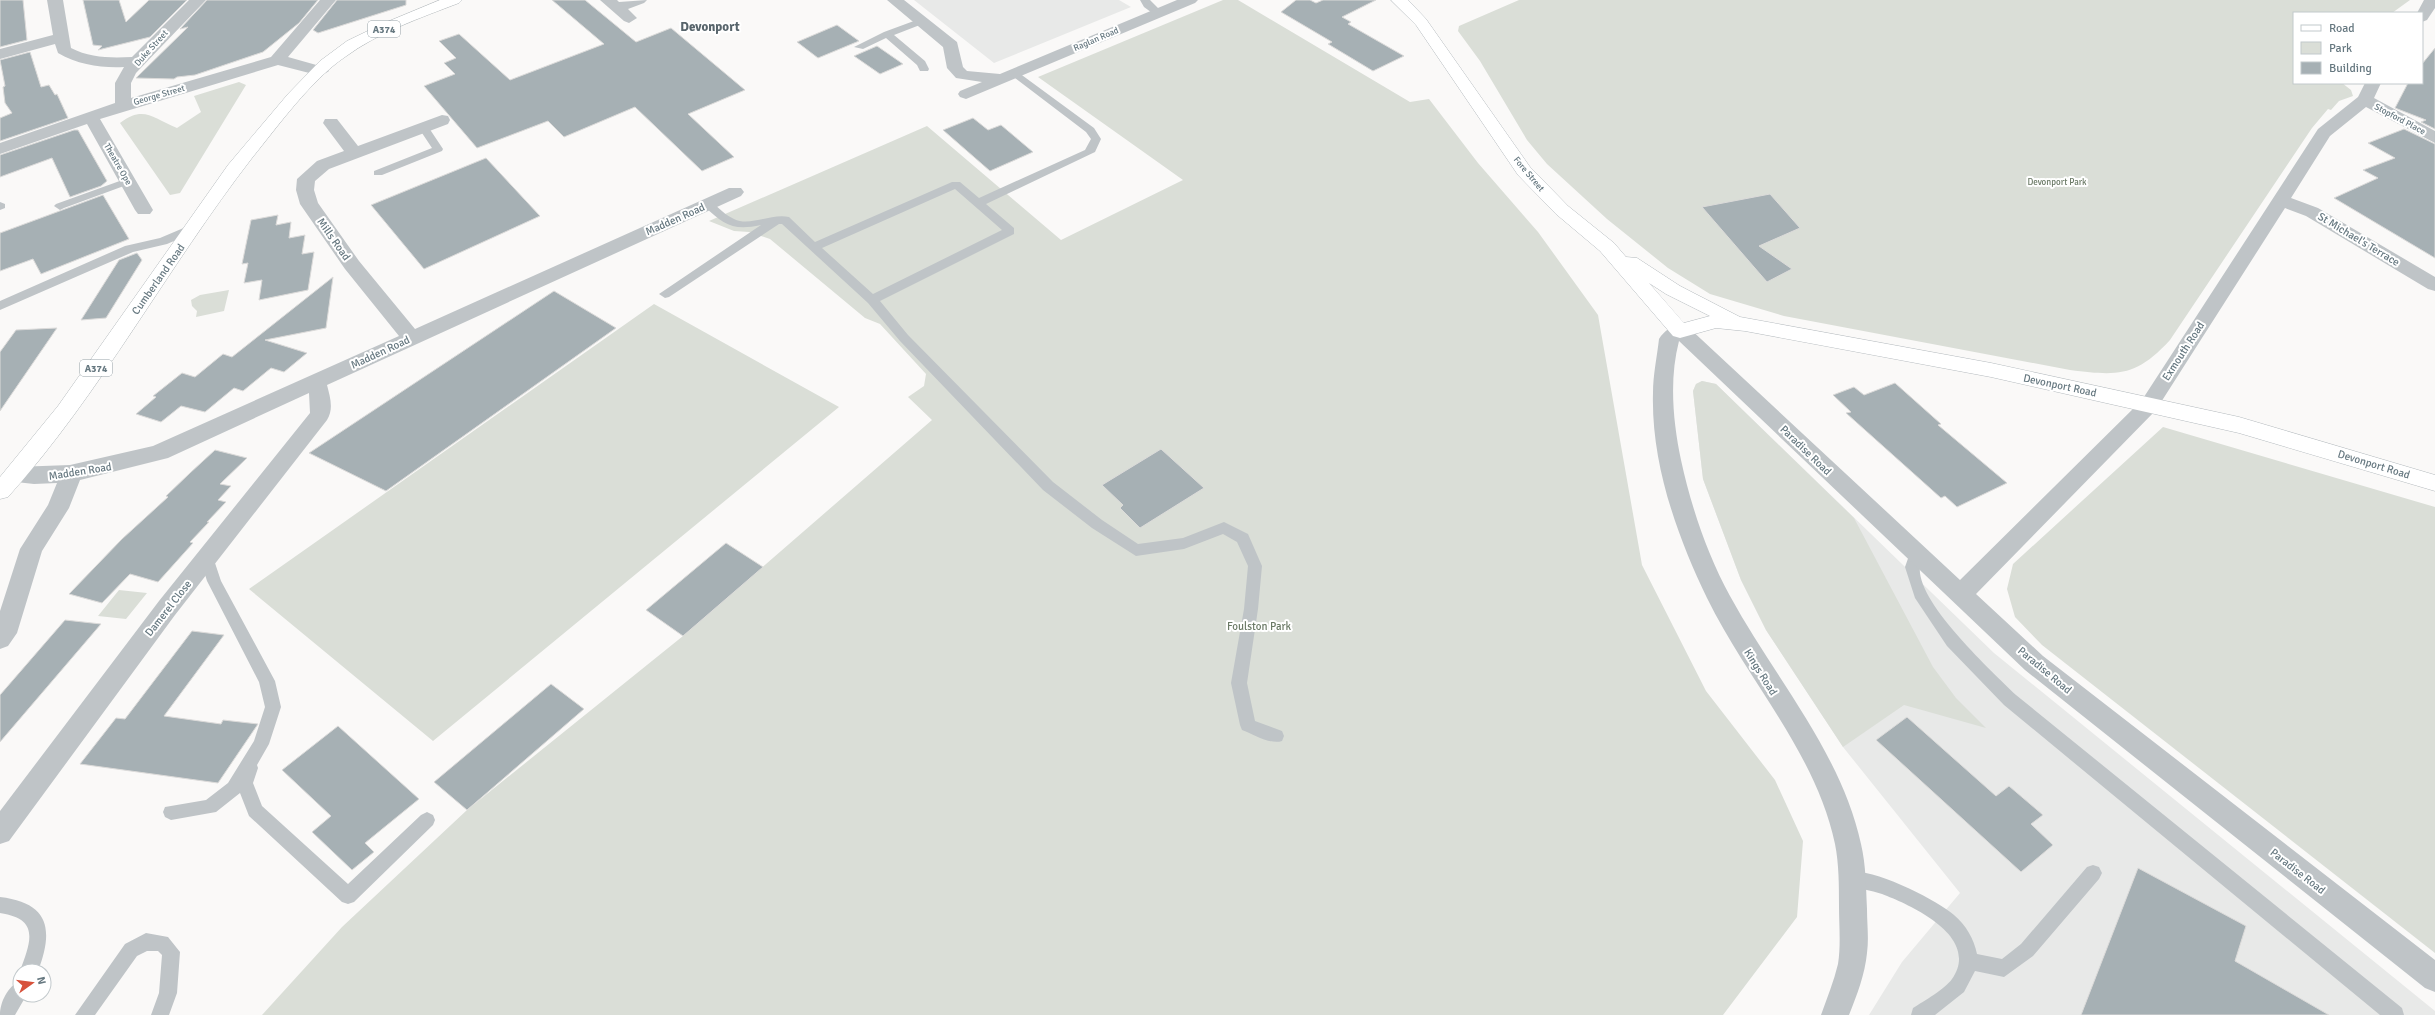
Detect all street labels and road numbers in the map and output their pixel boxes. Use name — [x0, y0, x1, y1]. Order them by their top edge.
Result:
road number: A374 — [368, 21, 400, 37]
street label: Raglan Road — [1072, 25, 1121, 54]
street label: Duke Street — [132, 28, 171, 69]
street label: George Street — [132, 83, 186, 108]
street label: Stopford Place — [2372, 101, 2428, 138]
street label: Theatre Ope — [101, 141, 134, 187]
street label: Fore Street — [1511, 155, 1546, 194]
street label: Madden Road — [644, 201, 707, 238]
street label: St Michael's Terrace — [2316, 210, 2402, 269]
street label: Mills Road — [314, 215, 353, 263]
street label: Cumberland Road — [129, 241, 188, 317]
street label: Exmouth Road — [2160, 319, 2207, 383]
street label: Madden Road — [349, 333, 412, 372]
road number: A374 — [80, 360, 112, 376]
street label: Devonport Road — [2022, 371, 2098, 400]
street label: Paradise Road — [1777, 423, 1834, 478]
street label: Devonport Road — [2336, 447, 2412, 482]
street label: Madden Road — [48, 460, 113, 483]
street label: Damerel Close — [142, 578, 194, 639]
street label: Paradise Road — [2015, 644, 2074, 697]
street label: Kings Road — [1741, 647, 1780, 698]
street label: Paradise Road — [2268, 846, 2328, 897]

